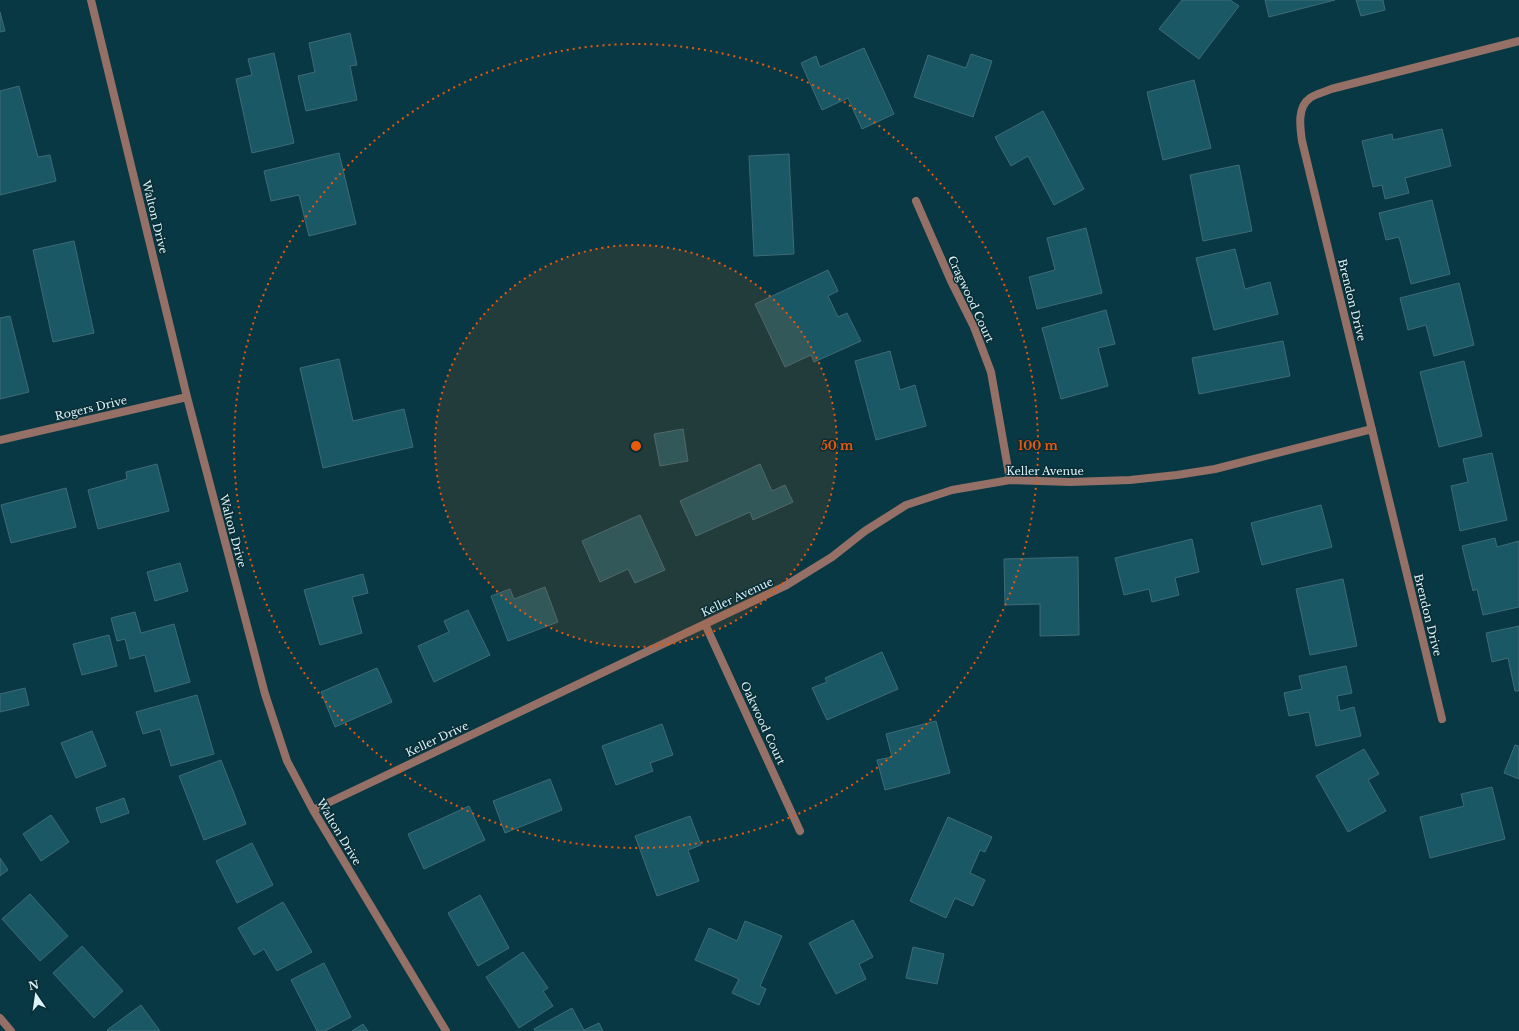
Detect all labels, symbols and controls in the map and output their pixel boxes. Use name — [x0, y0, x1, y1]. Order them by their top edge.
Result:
street label: Walton Drive — [139, 178, 171, 255]
street label: Cragwood Court — [945, 254, 997, 345]
street label: Brendon Drive — [1335, 257, 1369, 343]
street label: Rogers Drive — [54, 393, 128, 423]
text: 50 m — [821, 438, 854, 453]
text: 100 m — [1018, 438, 1059, 453]
centre of rings — [629, 439, 643, 453]
street label: Keller Avenue — [1006, 464, 1084, 478]
street label: Walton Drive — [216, 492, 249, 569]
street label: Brendon Drive — [1411, 572, 1445, 658]
street label: Keller Avenue — [699, 574, 775, 620]
street label: Oakwood Court — [738, 679, 789, 768]
street label: Keller Drive — [403, 718, 471, 760]
street label: Walton Drive — [313, 795, 364, 868]
north arrow — [16, 975, 56, 1015]
text: N — [27, 977, 41, 993]

